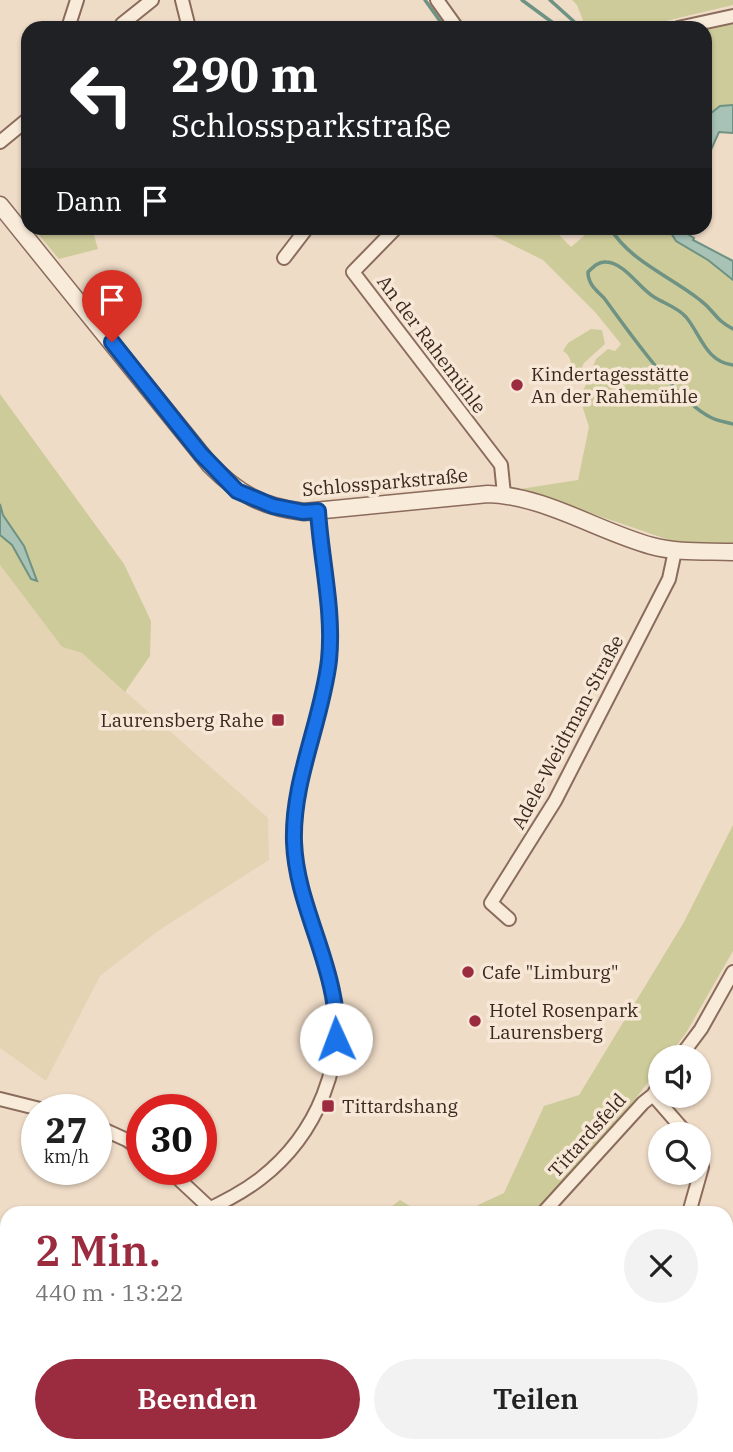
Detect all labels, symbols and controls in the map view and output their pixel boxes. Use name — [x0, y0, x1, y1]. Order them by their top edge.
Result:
text: 290 m — [171, 42, 318, 105]
icon: left — [56, 49, 147, 140]
text: Schlossparkstraße — [171, 104, 451, 146]
icon: arrive — [136, 182, 174, 220]
text: Dann — [56, 184, 122, 218]
pin — [82, 270, 142, 342]
street label: An der Rahemühle — [372, 270, 492, 418]
icon: arrive — [93, 281, 131, 319]
place label: Kindertagesstätte An der Rahemühle — [531, 362, 698, 408]
marker: Kindertagesstätte An der Rahemühle — [509, 377, 525, 393]
street label: Schlossparkstraße — [301, 463, 469, 501]
street label: Adele-Weidtman-Straße — [506, 631, 628, 833]
place label: Laurensberg Rahe — [101, 708, 264, 732]
marker: Laurensberg Rahe — [270, 712, 286, 728]
place label: Cafe "Limburg" — [482, 960, 619, 984]
marker: Cafe "Limburg" — [460, 964, 476, 980]
place label: Hotel Rosenpark Laurensberg — [489, 998, 638, 1044]
position arrow — [299, 1002, 373, 1076]
marker: Hotel Rosenpark Laurensberg — [467, 1013, 483, 1029]
map controls — [648, 1045, 711, 1185]
button: sound — [648, 1045, 711, 1108]
street label: Tittardsfeld — [543, 1088, 631, 1182]
speed limit sign: 30 — [126, 1094, 217, 1185]
place label: Tittardshang — [342, 1094, 459, 1118]
marker: Tittardshang — [320, 1098, 336, 1114]
text: 27 — [45, 1107, 88, 1153]
button: search — [648, 1122, 711, 1185]
text: km/h — [44, 1145, 89, 1168]
text: 2 Min. — [35, 1223, 161, 1278]
button: close — [624, 1229, 698, 1303]
text: 440 m · 13:22 — [35, 1277, 184, 1307]
button: Beenden — [35, 1359, 360, 1439]
button: Teilen — [374, 1359, 698, 1439]

